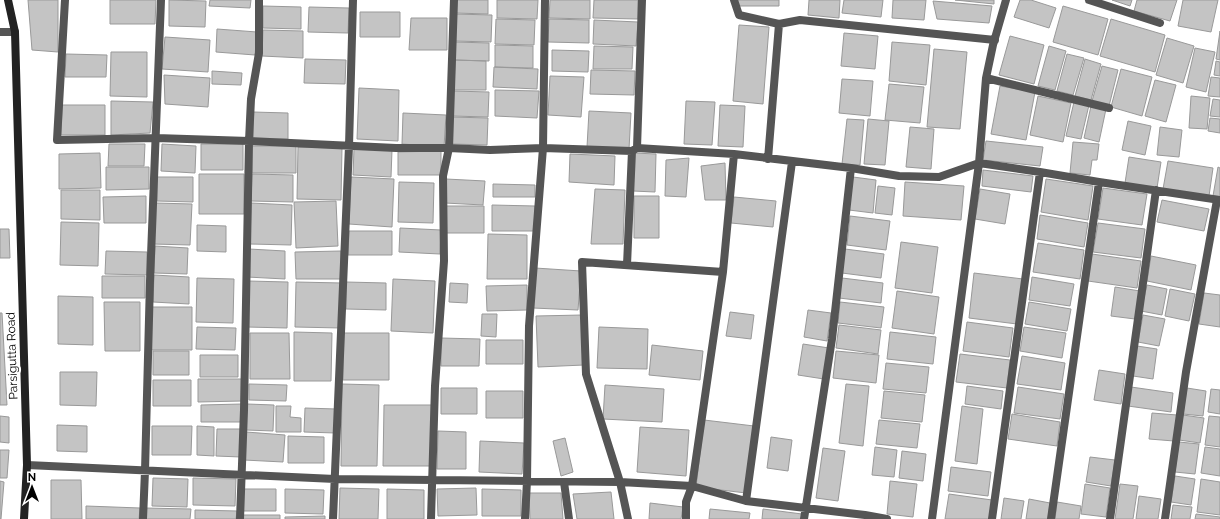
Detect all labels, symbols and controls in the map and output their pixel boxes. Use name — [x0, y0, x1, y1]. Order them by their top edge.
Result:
street label: Parsigutta Road — [3, 312, 21, 400]
north arrow — [12, 467, 52, 507]
text: N — [28, 471, 36, 484]

